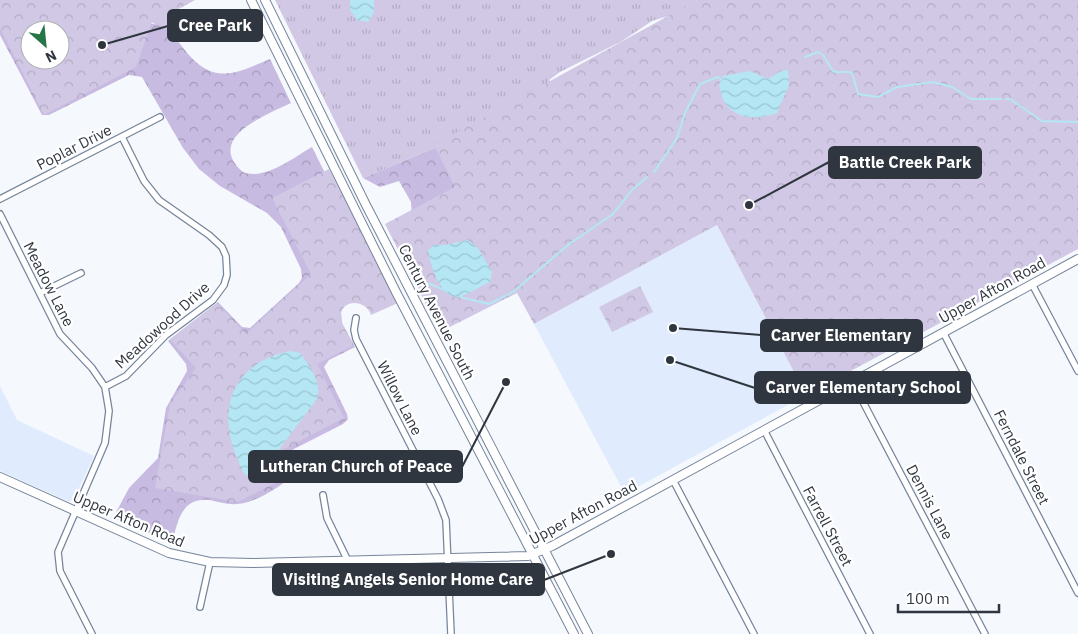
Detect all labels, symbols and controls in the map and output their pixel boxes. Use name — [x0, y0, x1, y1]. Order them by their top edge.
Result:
callout: Cree Park — [168, 10, 262, 41]
text: Cree Park — [178, 15, 253, 35]
north arrow — [20, 20, 70, 70]
text: N — [42, 46, 60, 67]
street label: Poplar Drive — [33, 120, 115, 174]
callout: Battle Creek Park — [829, 147, 981, 178]
text: Battle Creek Park — [839, 152, 972, 172]
street label: Meadow Lane — [19, 238, 79, 330]
street label: Century Avenue South — [395, 241, 479, 383]
street label: Upper Afton Road — [935, 253, 1049, 327]
street label: Meadowood Drive — [111, 278, 213, 372]
callout: Carver Elementary — [761, 320, 922, 351]
text: Carver Elementary — [771, 325, 912, 345]
street label: Willow Lane — [373, 358, 427, 438]
callout: Carver Elementary School — [755, 372, 970, 403]
text: Carver Elementary School — [765, 377, 961, 397]
street label: Ferndale Street — [990, 406, 1054, 508]
callout: Lutheran Church of Peace — [249, 451, 462, 482]
text: Lutheran Church of Peace — [260, 456, 452, 476]
street label: Dennis Lane — [902, 461, 958, 543]
street label: Upper Afton Road — [526, 476, 640, 548]
street label: Farrell Street — [799, 483, 857, 569]
street label: Upper Afton Road — [70, 487, 188, 551]
callout: Visiting Angels Senior Home Care — [273, 564, 544, 595]
text: Visiting Angels Senior Home Care — [283, 569, 533, 589]
scale bar — [898, 582, 999, 614]
text: 100 m — [906, 589, 950, 608]

